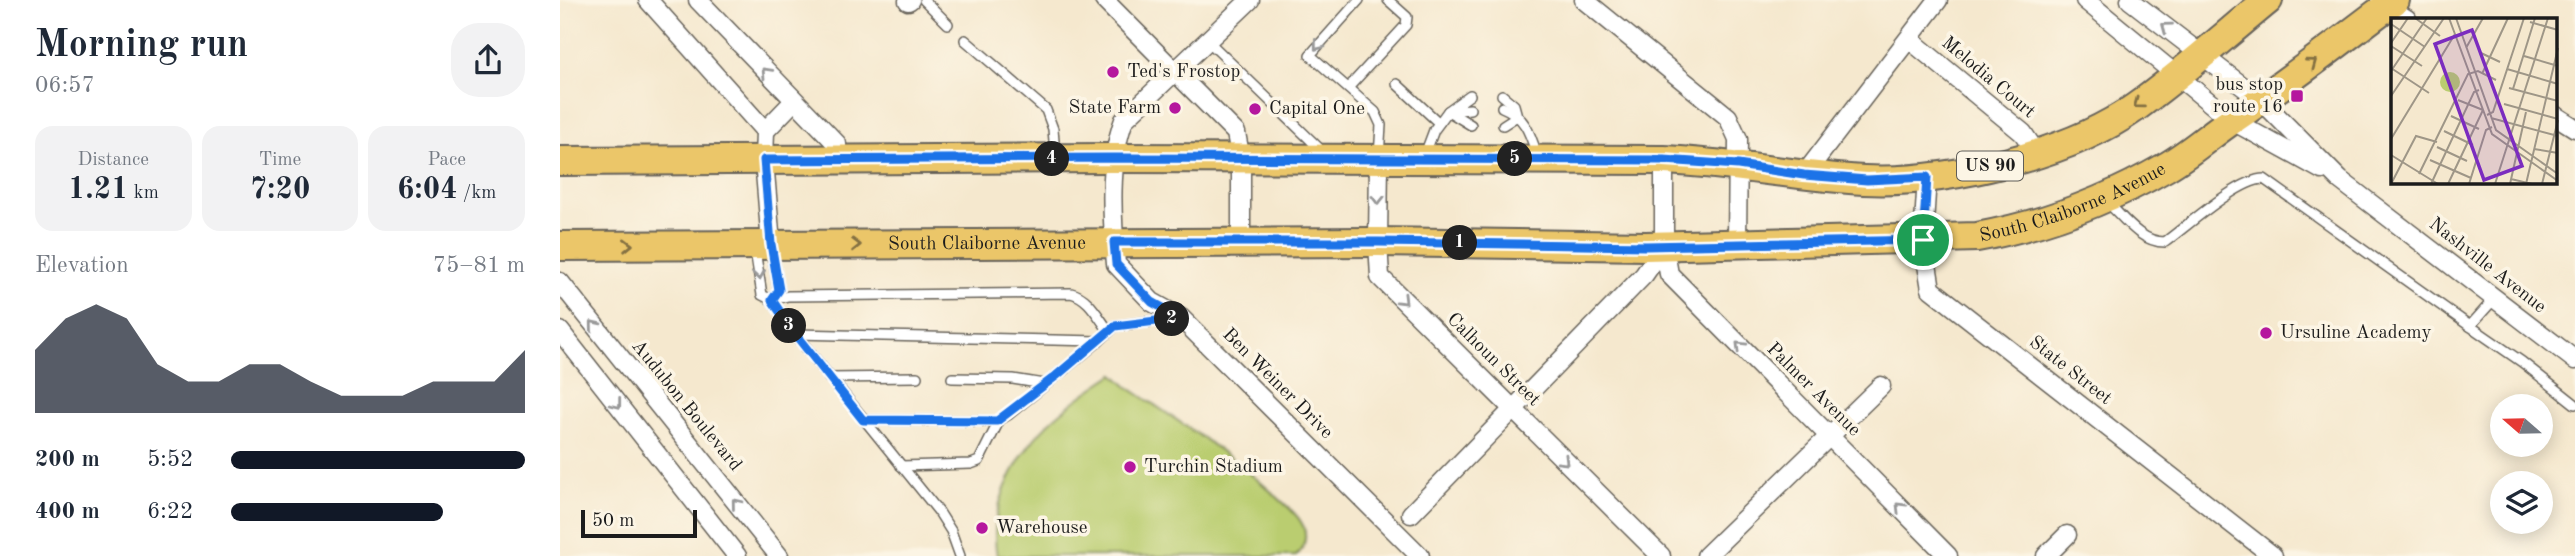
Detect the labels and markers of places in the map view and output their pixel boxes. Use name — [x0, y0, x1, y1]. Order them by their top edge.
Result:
place label: Ted's Frostop — [1127, 63, 1240, 82]
marker: Ted's Frostop — [1105, 64, 1121, 80]
place label: bus stop route 16 — [2213, 76, 2283, 117]
marker: bus stop route 16 — [2289, 88, 2305, 104]
place label: State Farm — [1069, 99, 1161, 118]
marker: State Farm — [1167, 100, 1183, 116]
place label: Capital One — [1269, 100, 1365, 119]
marker: Capital One — [1247, 101, 1263, 117]
pin: 4 — [1035, 142, 1070, 176]
pin: 5 — [1497, 142, 1532, 176]
pin — [1893, 210, 1953, 270]
pin: 1 — [1443, 226, 1478, 260]
pin: 2 — [1154, 302, 1190, 336]
pin: 3 — [772, 308, 806, 344]
place label: Ursuline Academy — [2280, 324, 2432, 343]
marker: Ursuline Academy — [2258, 325, 2274, 341]
place label: Turchin Stadium — [1144, 458, 1283, 477]
marker: Turchin Stadium — [1122, 459, 1138, 475]
place label: Warehouse — [996, 519, 1088, 538]
marker: Warehouse — [974, 520, 990, 536]

